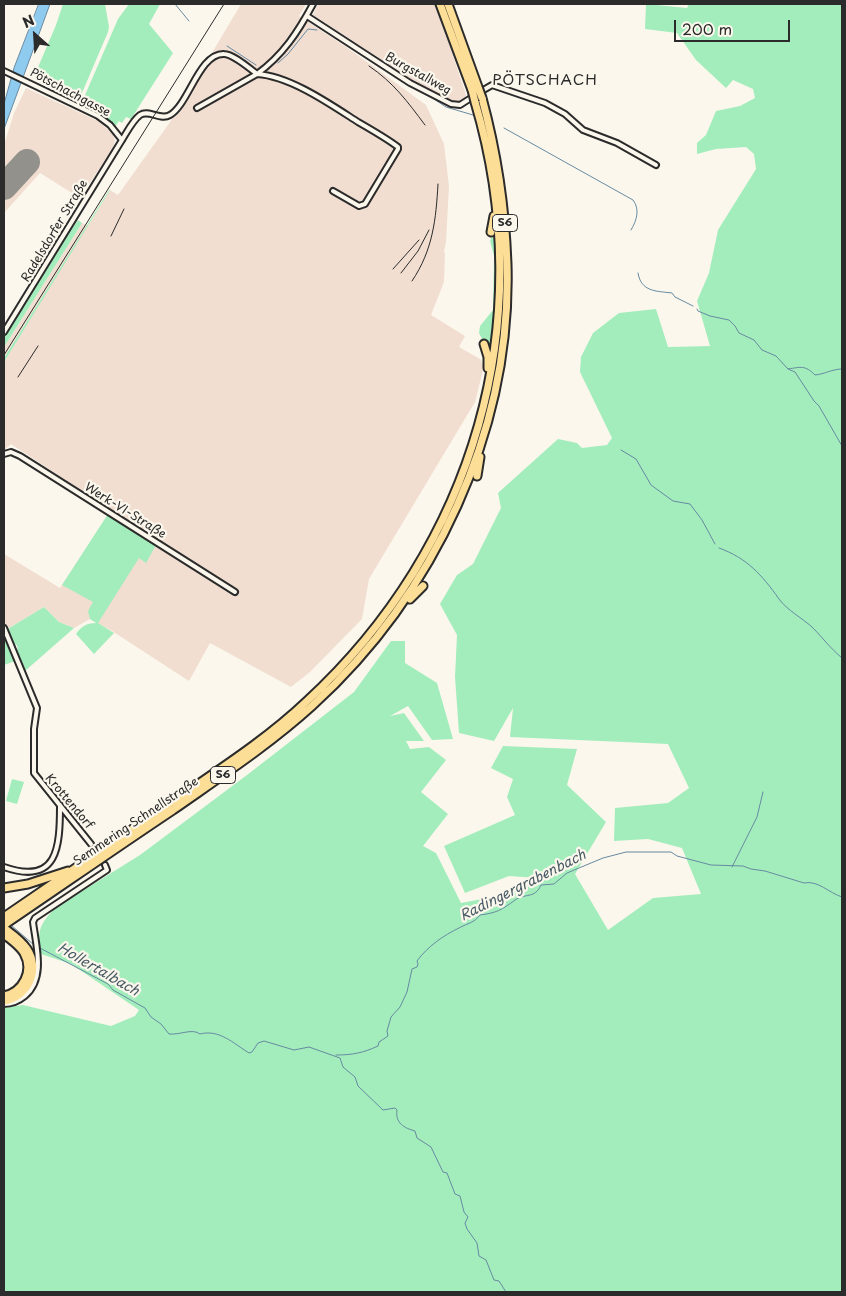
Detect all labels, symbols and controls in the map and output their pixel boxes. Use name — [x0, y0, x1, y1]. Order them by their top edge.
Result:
text: N — [19, 9, 38, 33]
north arrow — [10, 10, 60, 60]
scale bar — [676, 10, 792, 42]
text: 200 m — [682, 17, 732, 40]
street label: Burgstallweg — [382, 50, 454, 98]
street label: Pötschachgasse — [27, 66, 113, 120]
district label: PÖTSCHACH — [491, 72, 599, 90]
street label: Radelsdorfer Straße — [19, 177, 91, 285]
road number: S6 — [492, 214, 518, 232]
street label: Werk-VI-Straße — [82, 480, 168, 542]
road number: S6 — [210, 766, 236, 784]
street label: Krottendorf — [42, 772, 96, 832]
street label: Semmering Schnellstraße — [71, 775, 201, 869]
water label: Radingergrabenbach — [457, 847, 589, 925]
water label: Hollertalbach — [54, 940, 142, 1000]

